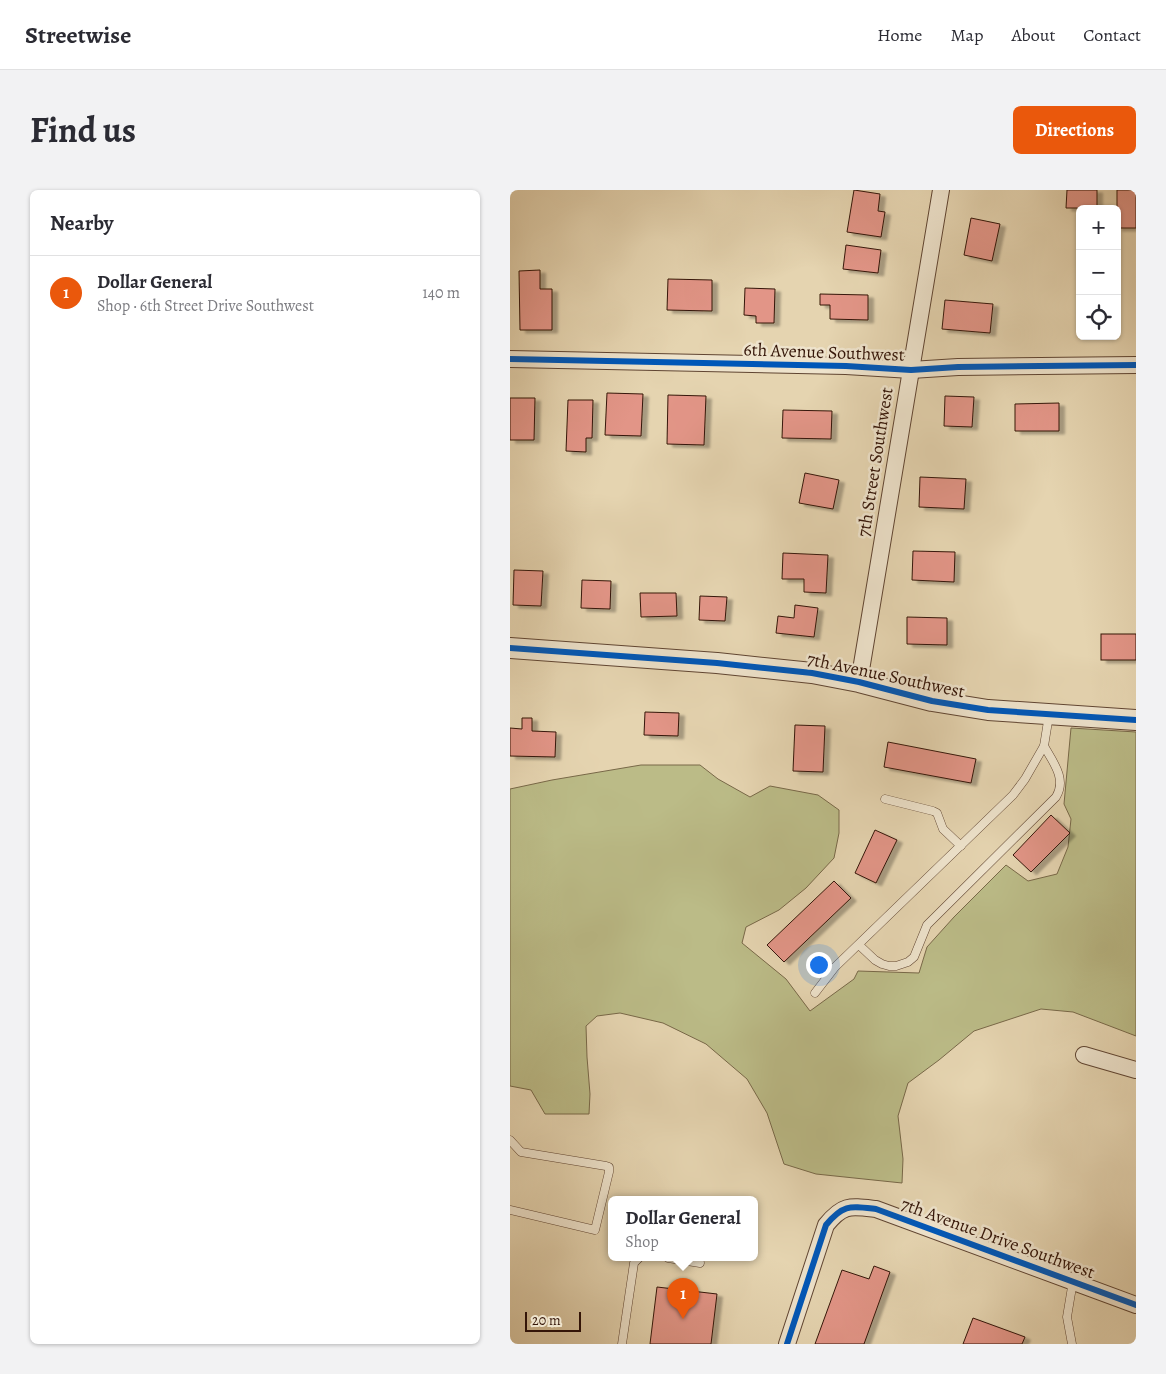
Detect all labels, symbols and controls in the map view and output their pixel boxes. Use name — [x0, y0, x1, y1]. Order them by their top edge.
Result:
text: Streetwise — [25, 19, 131, 51]
text: Home — [877, 23, 922, 47]
text: Map — [950, 23, 983, 47]
text: About — [1011, 23, 1055, 47]
text: Contact — [1083, 23, 1141, 47]
text: Find us — [30, 106, 136, 154]
button: Directions — [1013, 106, 1136, 154]
map controls — [1076, 205, 1121, 340]
button: + — [1076, 205, 1121, 250]
text: Nearby — [50, 209, 113, 237]
button: − — [1076, 250, 1121, 295]
text: Dollar General — [97, 269, 212, 295]
text: 1 — [63, 282, 69, 304]
text: 140 m — [422, 282, 460, 304]
text: Shop · 6th Street Drive Southwest — [97, 295, 314, 317]
button: locate — [1076, 295, 1121, 340]
street label: 6th Avenue Southwest — [743, 337, 905, 367]
street label: 7th Street Southwest — [851, 385, 899, 539]
street label: 7th Avenue Southwest — [805, 647, 967, 703]
your location — [806, 952, 832, 978]
street label: 7th Avenue Drive Southwest — [898, 1192, 1098, 1284]
popup — [608, 1196, 758, 1261]
text: Dollar General — [625, 1205, 741, 1231]
text: Shop — [625, 1231, 659, 1253]
pin: 1 — [667, 1278, 699, 1319]
scale bar — [525, 1309, 581, 1332]
text: 20 m — [532, 1311, 561, 1330]

